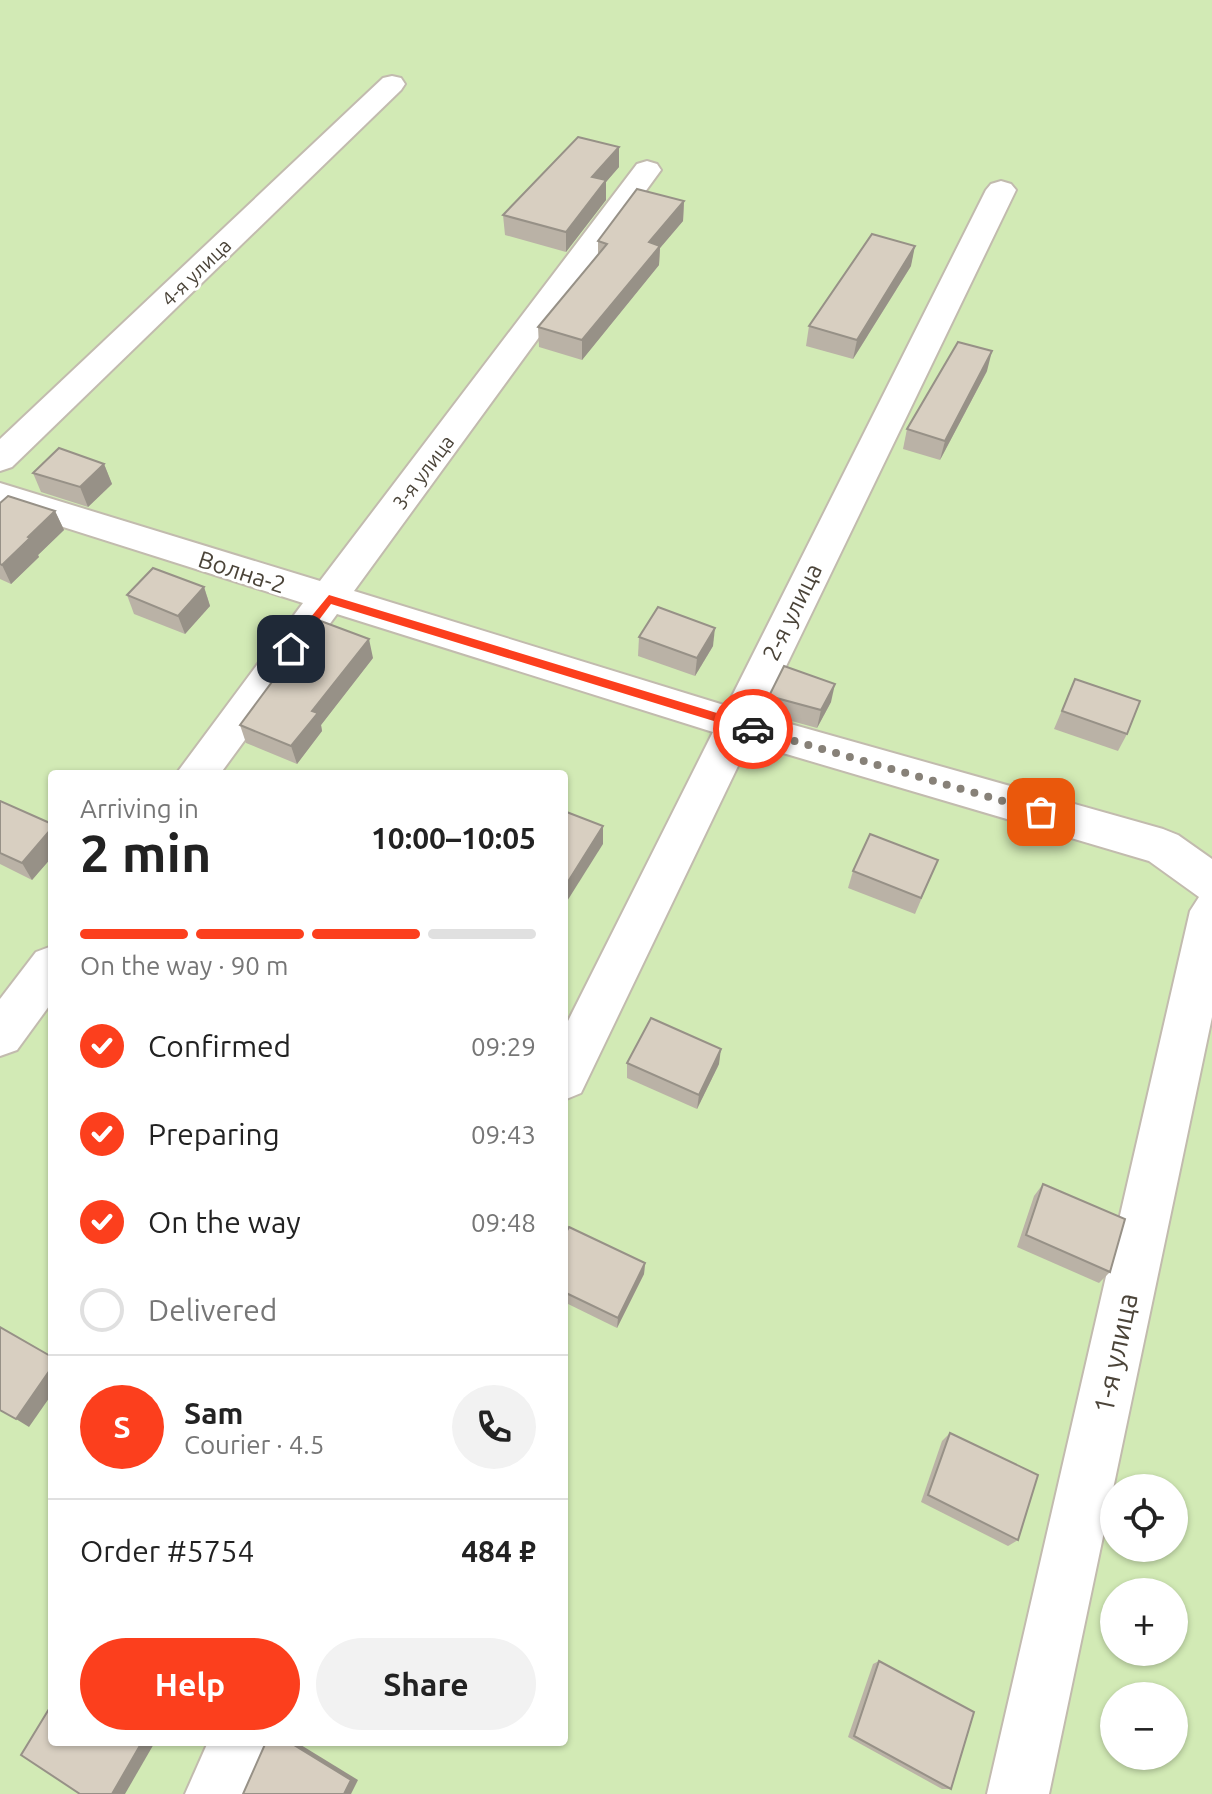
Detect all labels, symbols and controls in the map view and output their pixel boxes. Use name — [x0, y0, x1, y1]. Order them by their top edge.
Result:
street label: 4-я улица — [157, 233, 235, 311]
street label: 3-я улица — [388, 430, 458, 514]
street label: Волна-2 — [195, 545, 289, 599]
street label: 2-я улица — [757, 559, 827, 665]
pin — [257, 615, 325, 683]
icon: home — [269, 627, 313, 671]
courier — [713, 689, 793, 769]
icon: car — [731, 707, 775, 751]
pin — [1007, 778, 1075, 846]
icon: bag — [1019, 790, 1063, 834]
text: Arriving in — [80, 794, 199, 823]
text: 10:00–10:05 — [371, 821, 536, 855]
text: 2 min — [80, 824, 211, 882]
text: On the way · 90 m — [80, 951, 288, 980]
icon: check — [80, 1024, 124, 1068]
text: Confirmed — [148, 1029, 291, 1063]
text: 09:29 — [471, 1032, 536, 1061]
icon: check — [80, 1112, 124, 1156]
text: Preparing — [148, 1117, 280, 1151]
text: 09:43 — [471, 1120, 536, 1149]
icon: check — [80, 1200, 124, 1244]
text: On the way — [148, 1205, 301, 1239]
text: 09:48 — [471, 1208, 536, 1237]
street label: 1-я улица — [1087, 1290, 1143, 1416]
text: Delivered — [148, 1293, 277, 1327]
button: phone — [452, 1385, 536, 1469]
text: Sam — [184, 1396, 243, 1430]
text: S — [113, 1410, 131, 1444]
text: Courier · 4.5 — [184, 1430, 324, 1459]
map controls — [1100, 1474, 1188, 1770]
button: locate — [1100, 1474, 1188, 1562]
text: Order #5754 — [80, 1534, 254, 1568]
text: 484 ₽ — [461, 1534, 536, 1568]
button: + — [1100, 1578, 1188, 1666]
button: Help — [80, 1638, 300, 1730]
button: Share — [316, 1638, 536, 1730]
button: − — [1100, 1682, 1188, 1770]

